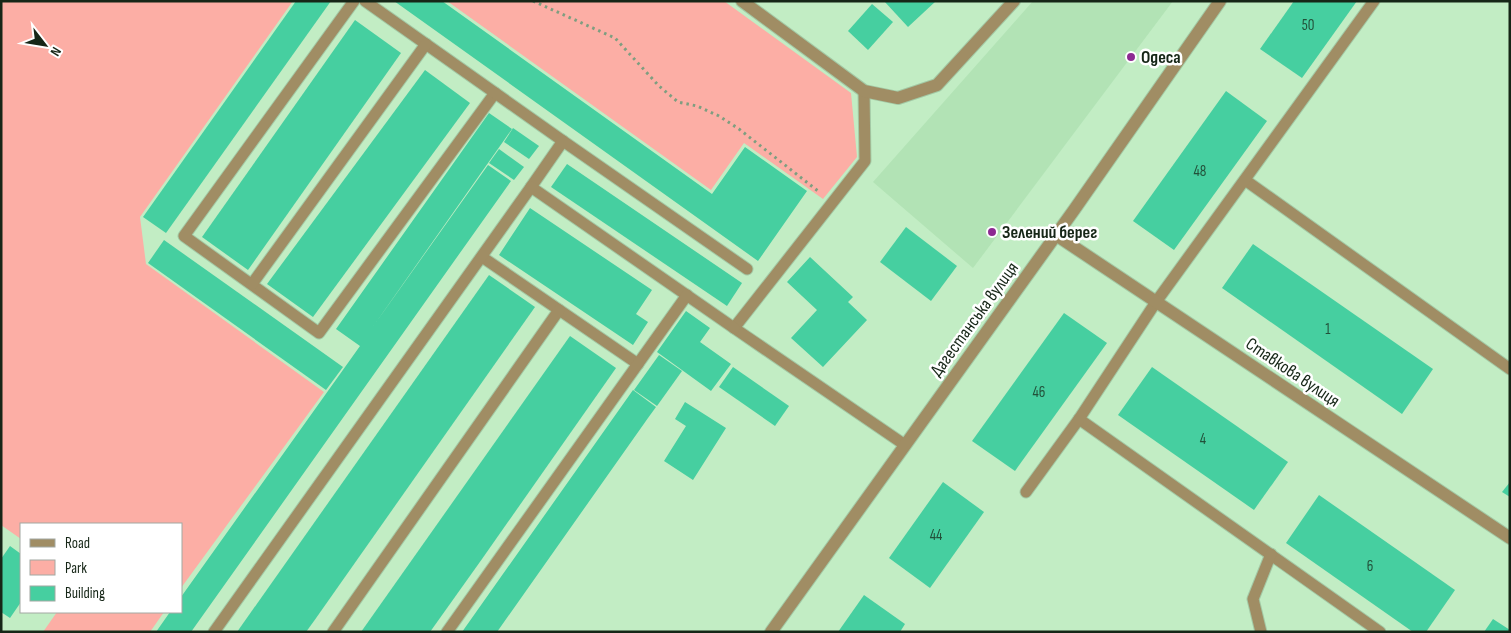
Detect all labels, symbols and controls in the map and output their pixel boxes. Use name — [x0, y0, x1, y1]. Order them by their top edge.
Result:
house number: 50 — [1302, 16, 1314, 35]
north arrow — [20, 20, 70, 70]
text: N — [47, 44, 65, 59]
place label: Одеса — [1141, 47, 1181, 68]
marker: Одеса — [1125, 51, 1137, 63]
house number: 48 — [1194, 162, 1206, 181]
place label: Зелений берег — [1002, 222, 1097, 243]
marker: Зелений берег — [986, 226, 998, 238]
street label: Дагестанська вулиця — [926, 258, 1023, 381]
house number: 1 — [1325, 320, 1331, 339]
street label: Ставкова вулиця — [1242, 333, 1344, 412]
house number: 46 — [1033, 383, 1045, 402]
house number: 4 — [1200, 430, 1206, 449]
legend — [20, 523, 182, 613]
house number: 44 — [930, 526, 942, 545]
text: Road — [65, 534, 90, 553]
house number: 6 — [1367, 557, 1373, 576]
text: Park — [65, 559, 87, 578]
text: Building — [65, 584, 105, 603]

